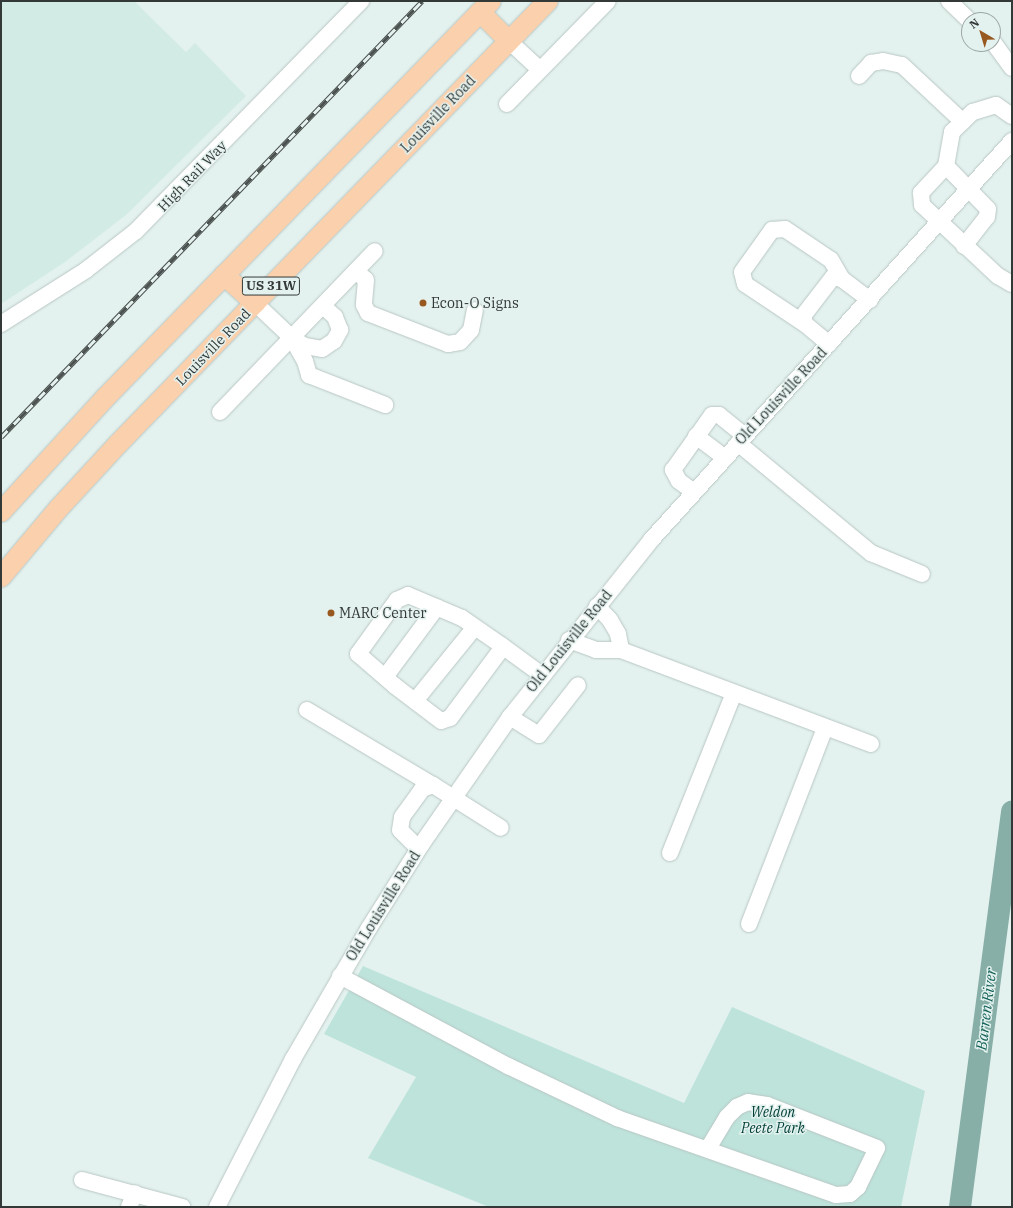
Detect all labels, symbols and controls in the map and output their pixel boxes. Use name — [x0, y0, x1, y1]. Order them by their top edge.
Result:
north arrow — [961, 12, 1001, 52]
text: N — [966, 15, 982, 32]
street label: Louisville Road — [397, 72, 479, 156]
street label: High Rail Way — [154, 137, 230, 215]
road number: US 31W — [241, 275, 301, 297]
place label: Econ-O Signs — [431, 295, 519, 311]
marker: Econ-O Signs — [418, 298, 428, 308]
street label: Louisville Road — [172, 305, 254, 389]
street label: Old Louisville Road — [732, 344, 830, 448]
street label: Old Louisville Road — [523, 587, 615, 695]
place label: MARC Center — [339, 605, 426, 621]
marker: MARC Center — [326, 608, 336, 618]
street label: Old Louisville Road — [342, 848, 424, 964]
water label: Barren River — [972, 967, 1000, 1051]
park label: Weldon Peete Park — [741, 1104, 805, 1136]

